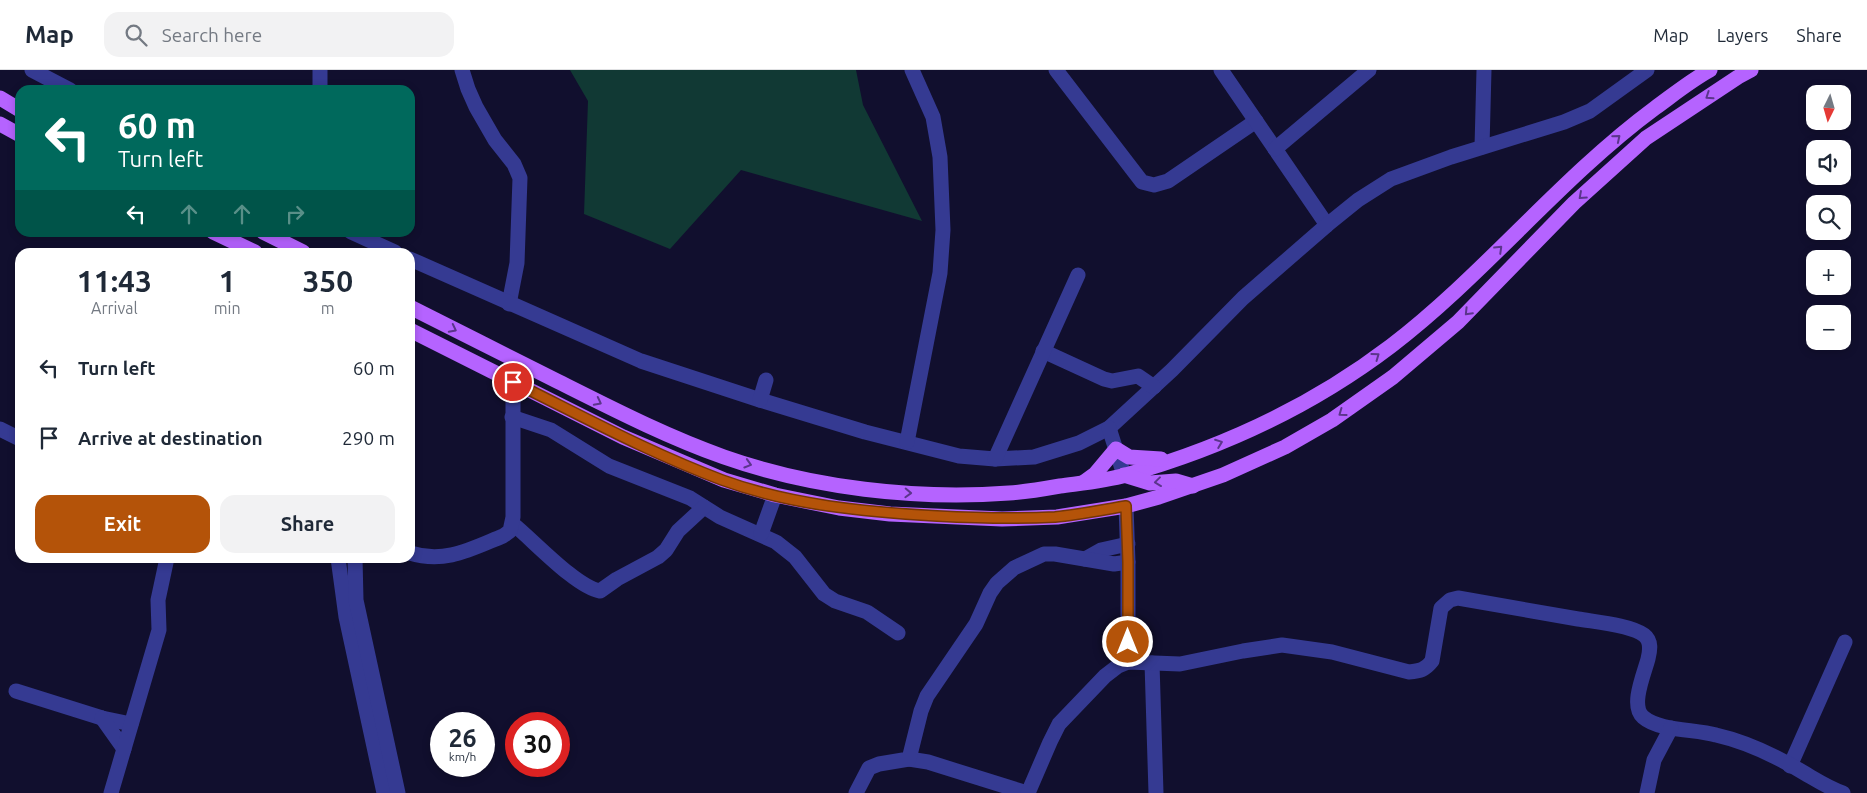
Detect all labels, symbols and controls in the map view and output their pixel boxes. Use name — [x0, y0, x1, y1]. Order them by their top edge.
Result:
search box — [104, 12, 454, 57]
text: Map — [25, 21, 74, 48]
icon: search — [122, 21, 150, 49]
text: Search here — [162, 24, 262, 46]
text: Map — [1653, 25, 1689, 45]
text: Layers — [1717, 25, 1768, 45]
text: Share — [1796, 25, 1842, 45]
north arrow — [1806, 85, 1851, 130]
map controls — [1806, 85, 1851, 350]
one-way arrow — [1706, 89, 1715, 99]
icon: left — [35, 105, 100, 170]
text: 60 m — [118, 105, 196, 145]
one-way arrow — [1611, 134, 1620, 143]
button: sound — [1806, 140, 1851, 185]
text: Turn left — [118, 146, 203, 171]
one-way arrow — [1578, 190, 1587, 199]
button: search — [1806, 195, 1851, 240]
icon: left — [122, 200, 150, 228]
icon: ahead — [175, 200, 203, 228]
icon: ahead — [228, 200, 256, 228]
icon: right — [281, 200, 309, 228]
one-way arrow — [1493, 246, 1502, 255]
button: + — [1806, 250, 1851, 295]
text: 11:43 — [77, 264, 152, 298]
text: 1 — [219, 264, 236, 298]
text: 350 — [302, 264, 353, 298]
text: Arrival — [91, 299, 138, 317]
text: min — [214, 299, 241, 317]
text: m — [321, 299, 335, 317]
button: − — [1806, 305, 1851, 350]
one-way arrow — [1465, 306, 1474, 315]
one-way arrow — [448, 323, 457, 333]
one-way arrow — [1370, 353, 1380, 362]
icon: left — [35, 354, 63, 382]
text: Turn left — [78, 357, 156, 379]
text: 60 m — [353, 357, 395, 379]
pin — [492, 361, 534, 403]
icon: arrive — [499, 368, 527, 396]
one-way arrow — [593, 396, 602, 406]
one-way arrow — [1338, 407, 1348, 416]
icon: arrive — [35, 424, 63, 452]
text: Arrive at destination — [78, 427, 263, 449]
text: 290 m — [342, 427, 395, 449]
one-way arrow — [1215, 439, 1223, 449]
one-way arrow — [744, 459, 752, 469]
one-way arrow — [1154, 476, 1162, 487]
one-way arrow — [904, 487, 912, 498]
button: Exit — [35, 495, 210, 553]
button: Share — [220, 495, 395, 553]
position arrow — [1101, 615, 1153, 667]
speed limit sign: 30 — [505, 712, 570, 777]
text: 26 — [448, 724, 477, 752]
text: km/h — [449, 750, 476, 763]

